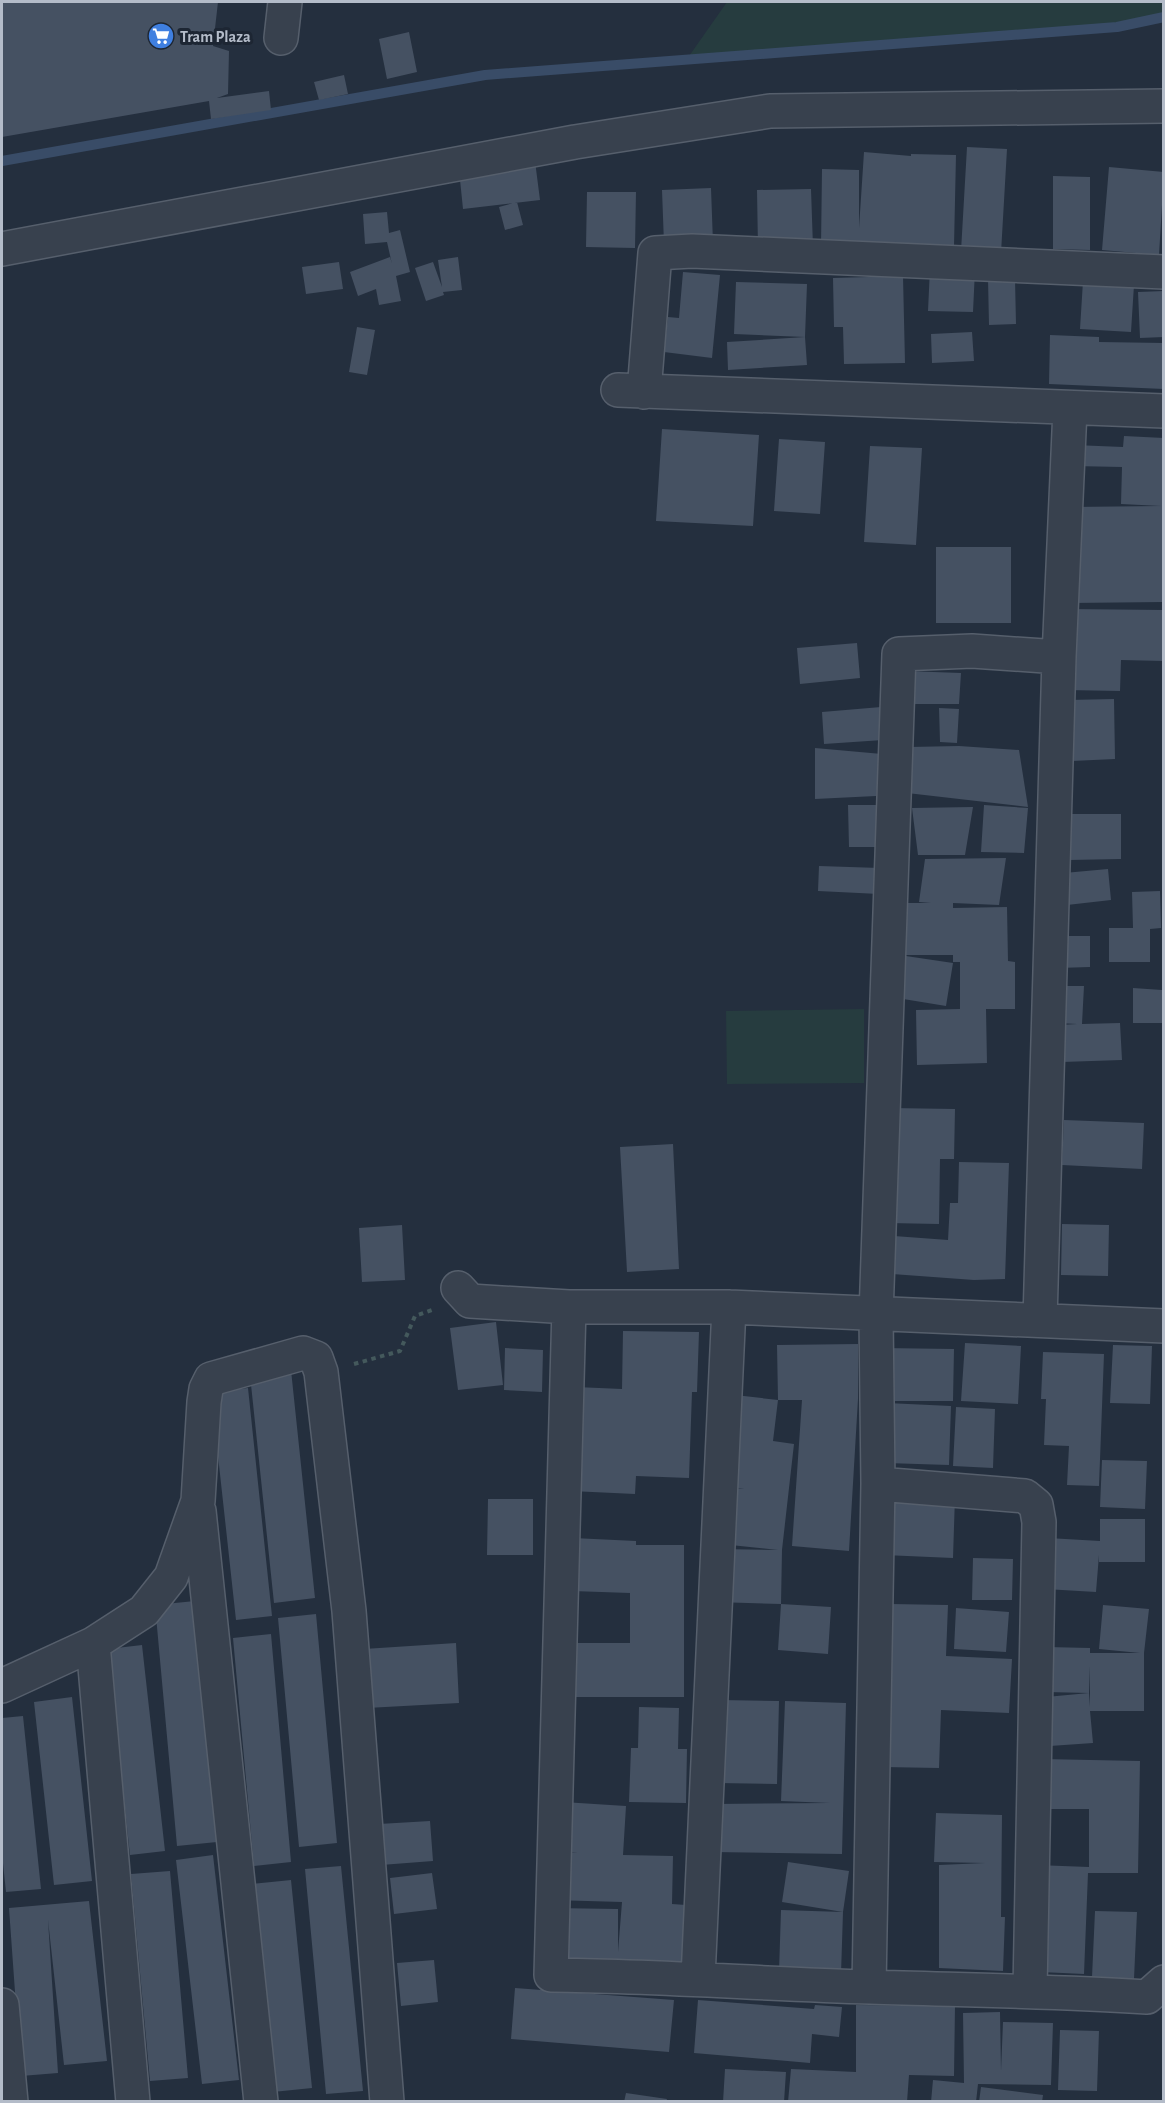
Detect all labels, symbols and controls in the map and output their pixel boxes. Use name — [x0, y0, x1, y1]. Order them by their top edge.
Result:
supermarket icon: Tram Plaza — [146, 21, 176, 51]
place label: Tram Plaza — [180, 29, 251, 45]

